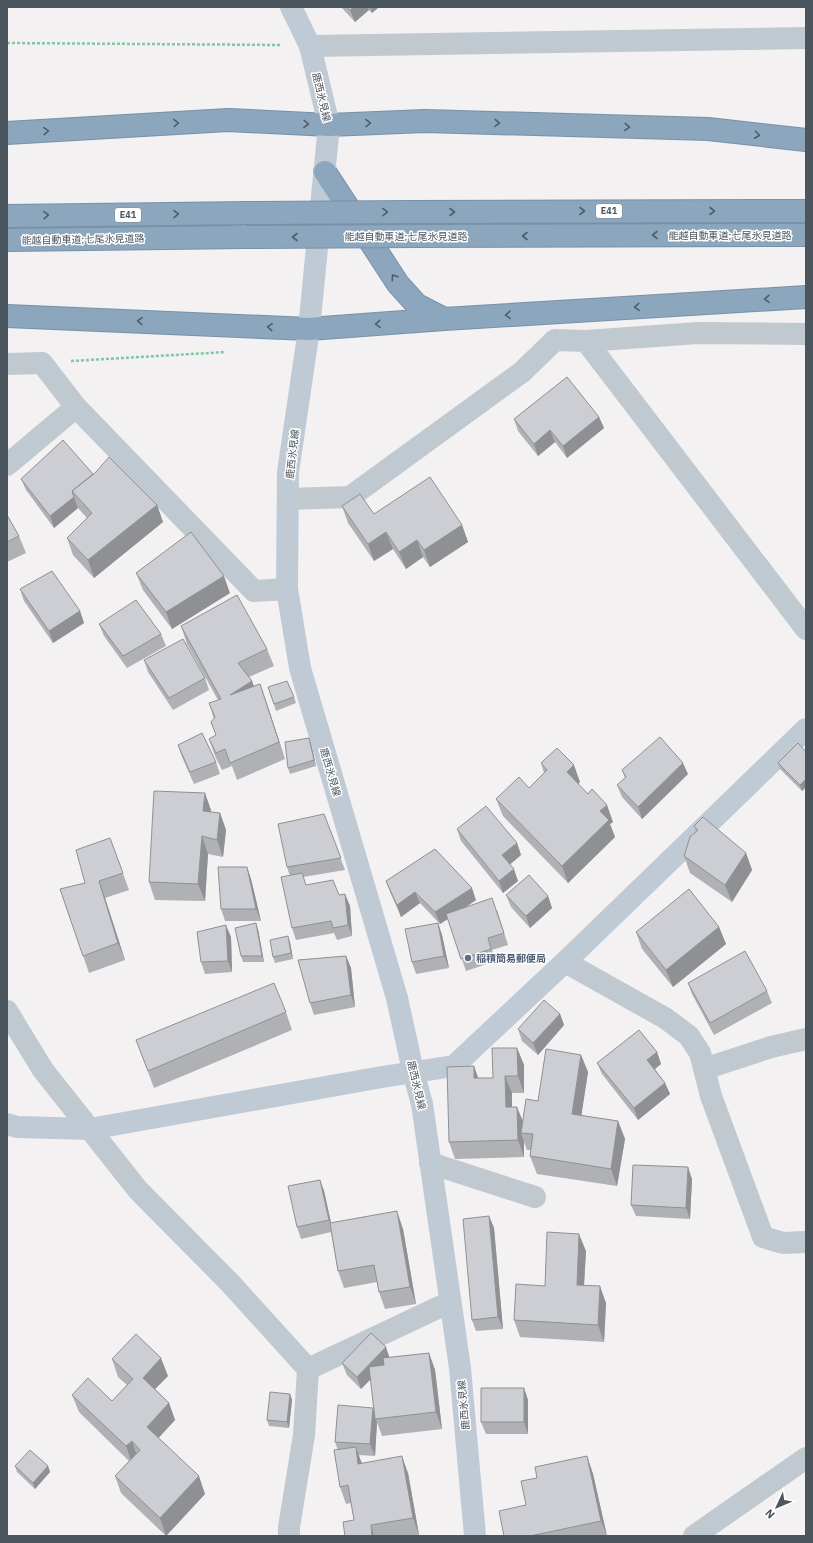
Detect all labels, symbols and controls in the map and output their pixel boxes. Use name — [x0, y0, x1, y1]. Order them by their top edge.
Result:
street label: 鹿西氷見線 — [310, 71, 333, 123]
one-way arrow — [173, 119, 179, 128]
one-way arrow — [303, 119, 309, 128]
one-way arrow — [365, 119, 371, 127]
one-way arrow — [494, 119, 500, 127]
one-way arrow — [624, 123, 630, 131]
one-way arrow — [43, 126, 49, 135]
one-way arrow — [754, 130, 760, 139]
road number: E41 — [596, 204, 622, 218]
one-way arrow — [579, 207, 585, 215]
one-way arrow — [709, 207, 715, 215]
road number: E41 — [115, 208, 141, 222]
one-way arrow — [382, 208, 388, 216]
one-way arrow — [449, 208, 455, 216]
one-way arrow — [173, 210, 179, 218]
one-way arrow — [43, 211, 49, 219]
street label: 能越自動車道;七尾氷見道路 — [669, 229, 791, 242]
street label: 能越自動車道;七尾氷見道路 — [345, 230, 467, 243]
one-way arrow — [652, 231, 658, 239]
street label: 能越自動車道;七尾氷見道路 — [21, 232, 145, 247]
one-way arrow — [522, 232, 528, 240]
one-way arrow — [292, 233, 298, 241]
one-way arrow — [391, 274, 399, 281]
one-way arrow — [764, 295, 770, 304]
one-way arrow — [634, 303, 640, 311]
one-way arrow — [505, 311, 511, 319]
one-way arrow — [137, 317, 143, 325]
one-way arrow — [375, 319, 381, 328]
one-way arrow — [267, 323, 273, 331]
street label: 鹿西氷見線 — [283, 428, 302, 480]
street label: 鹿西氷見線 — [317, 746, 344, 798]
place label: 稲積簡易郵便局 — [476, 952, 546, 965]
marker: 稲積簡易郵便局 — [463, 953, 473, 963]
street label: 鹿西氷見線 — [405, 1059, 428, 1111]
street label: 鹿西氷見線 — [455, 1379, 472, 1430]
north arrow — [757, 1487, 797, 1527]
text: N — [762, 1506, 778, 1522]

